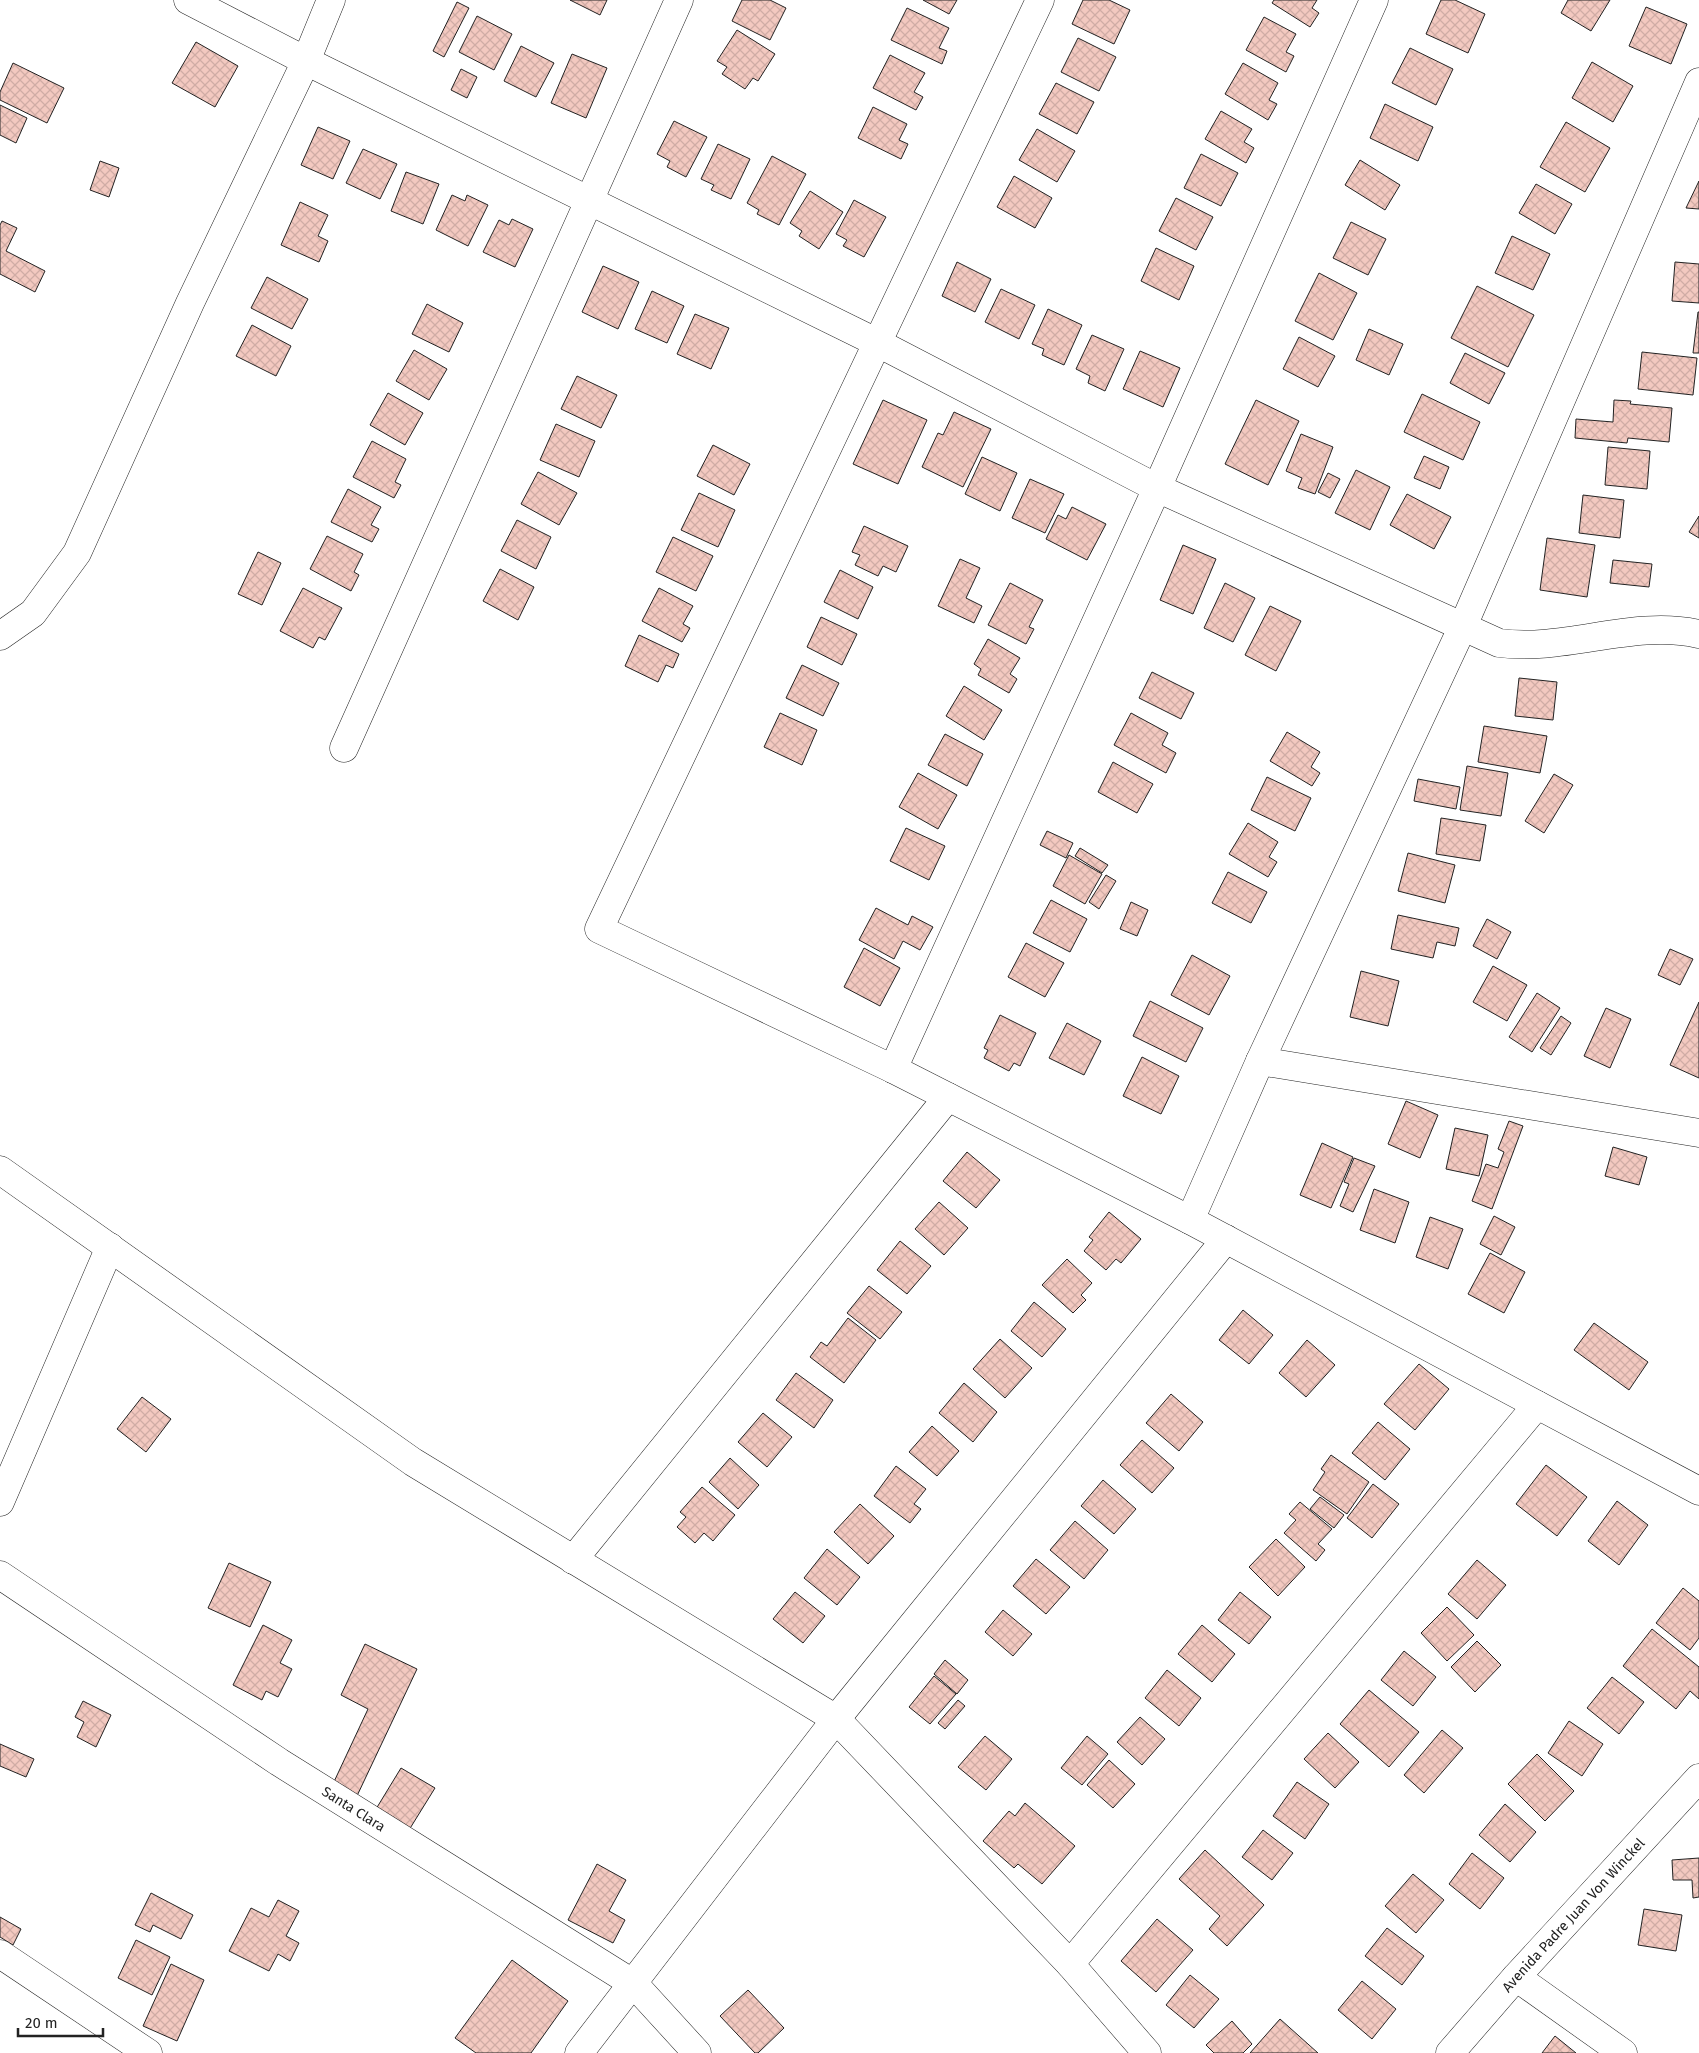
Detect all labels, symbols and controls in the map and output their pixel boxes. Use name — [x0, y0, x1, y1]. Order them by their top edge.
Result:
street label: Santa Clara — [319, 1783, 388, 1835]
street label: Avenida Padre Juan Von Winckel — [1499, 1835, 1648, 1996]
scale bar — [18, 2006, 102, 2038]
text: 20 m — [25, 2014, 58, 2032]

